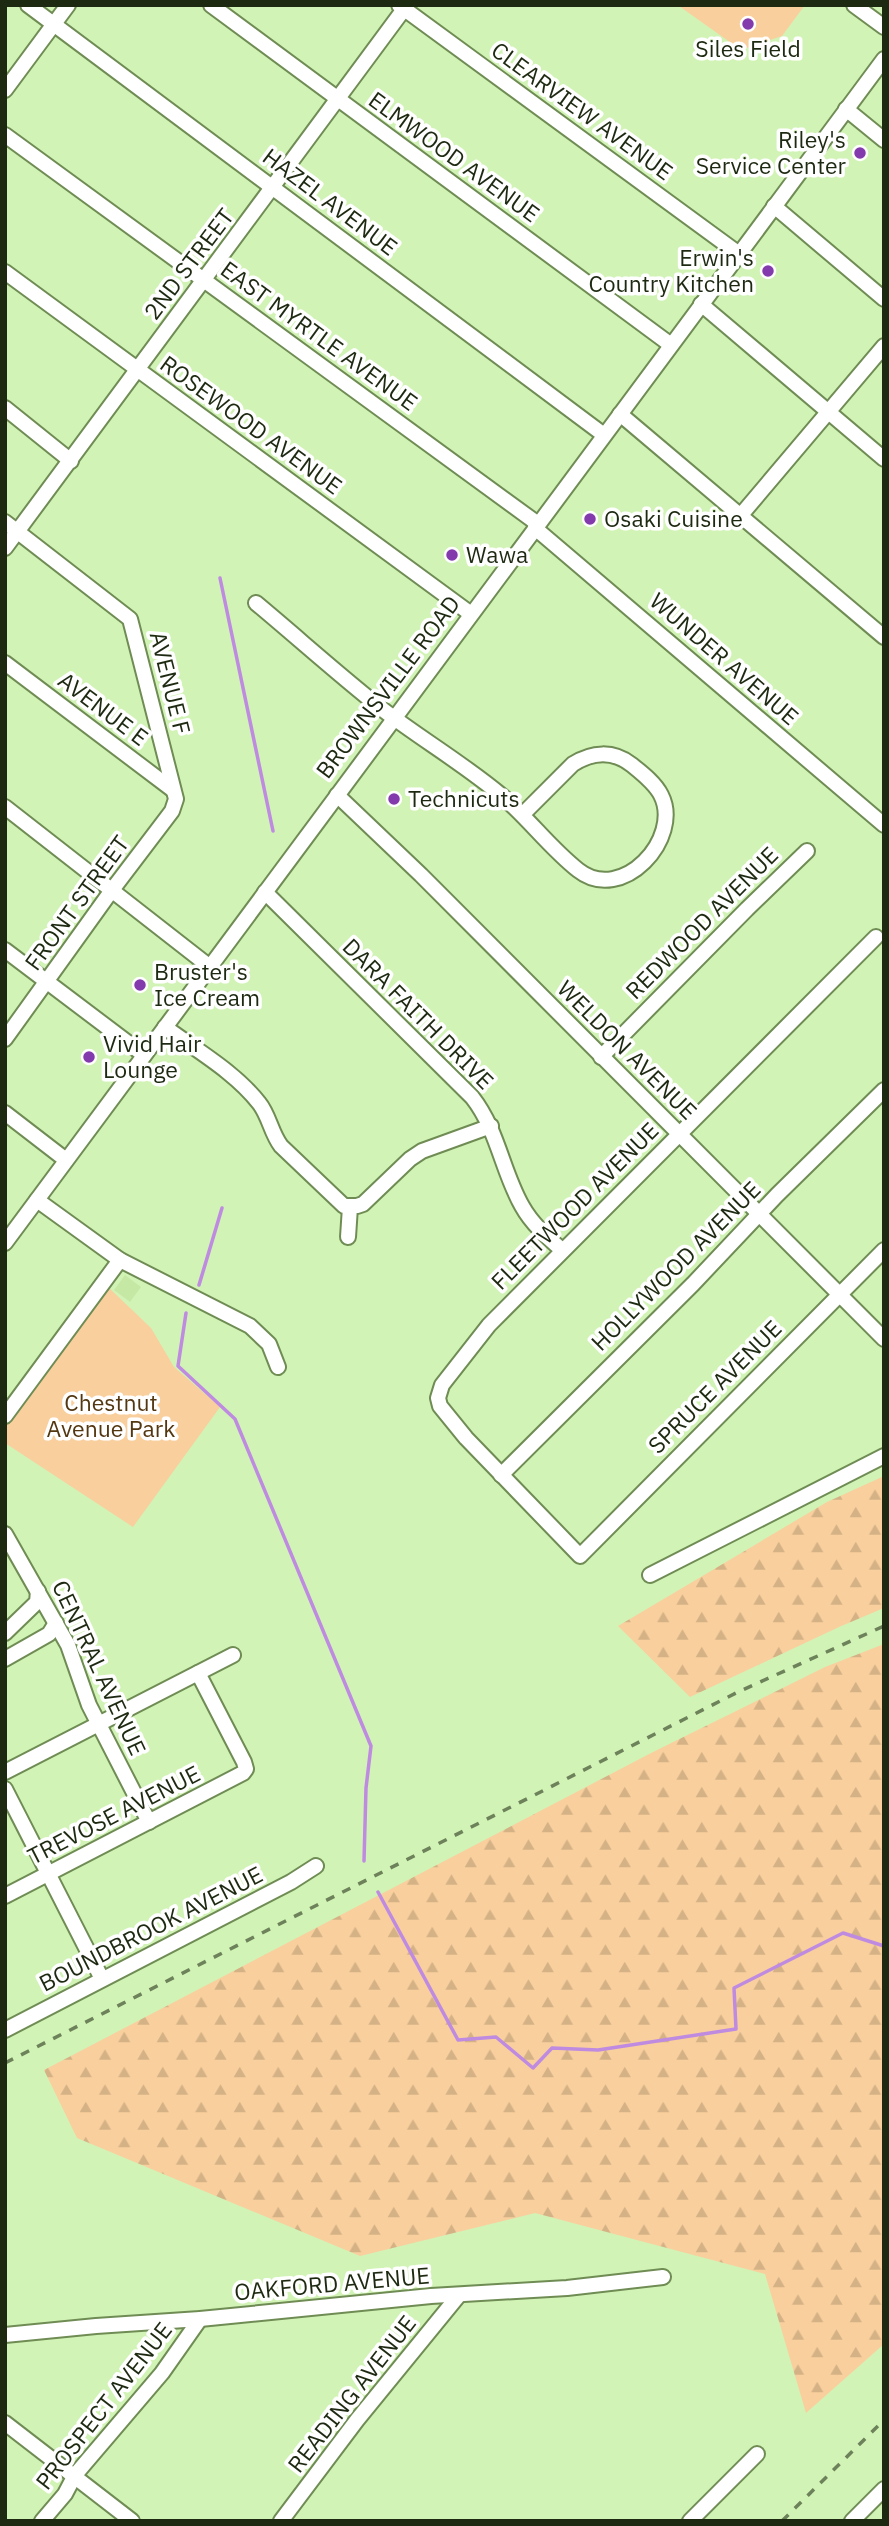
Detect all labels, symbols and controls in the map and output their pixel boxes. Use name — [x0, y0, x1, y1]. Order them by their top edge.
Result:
marker: Siles Field — [740, 16, 756, 32]
place label: Siles Field — [695, 33, 801, 63]
street label: CLEARVIEW AVENUE — [486, 34, 679, 186]
street label: ELMWOOD AVENUE — [363, 84, 546, 228]
place label: Riley's Service Center — [696, 124, 847, 180]
street label: HAZEL AVENUE — [257, 141, 404, 262]
marker: Riley's Service Center — [852, 145, 868, 161]
street label: 2ND STREET — [137, 202, 240, 325]
place label: Erwin's Country Kitchen — [588, 242, 754, 298]
street label: EAST MYRTLE AVENUE — [215, 254, 424, 417]
marker: Erwin's Country Kitchen — [760, 263, 776, 279]
street label: ROSEWOOD AVENUE — [155, 348, 349, 500]
place label: Osaki Cuisine — [604, 503, 743, 533]
marker: Osaki Cuisine — [582, 511, 598, 527]
place label: Wawa — [466, 539, 528, 569]
marker: Wawa — [444, 547, 460, 563]
street label: WUNDER AVENUE — [644, 585, 805, 731]
street label: BROWNSVILLE ROAD — [309, 589, 466, 784]
street label: AVENUE F — [144, 628, 198, 737]
street label: AVENUE E — [53, 665, 155, 752]
place label: Technicuts — [408, 783, 520, 813]
marker: Technicuts — [386, 791, 402, 807]
street label: FRONT STREET — [17, 829, 135, 976]
street label: REDWOOD AVENUE — [619, 840, 784, 1005]
street label: DARA FAITH DRIVE — [337, 931, 501, 1095]
place label: Bruster's Ice Cream — [154, 956, 260, 1012]
street label: WELDON AVENUE — [552, 973, 704, 1125]
marker: Bruster's Ice Cream — [132, 977, 148, 993]
place label: Vivid Hair Lounge — [103, 1028, 202, 1084]
marker: Vivid Hair Lounge — [81, 1049, 97, 1065]
street label: FLEETWOOD AVENUE — [484, 1115, 664, 1295]
street label: HOLLYWOOD AVENUE — [584, 1174, 767, 1357]
street label: SPRUCE AVENUE — [641, 1313, 787, 1459]
park label: Chestnut Avenue Park — [47, 1387, 175, 1443]
street label: CENTRAL AVENUE — [46, 1575, 154, 1760]
street label: TREVOSE AVENUE — [22, 1758, 205, 1871]
street label: BOUNDBROOK AVENUE — [34, 1859, 267, 1998]
street label: OAKFORD AVENUE — [233, 2260, 431, 2306]
street label: READING AVENUE — [280, 2309, 422, 2478]
street label: PROSPECT AVENUE — [28, 2315, 178, 2495]

